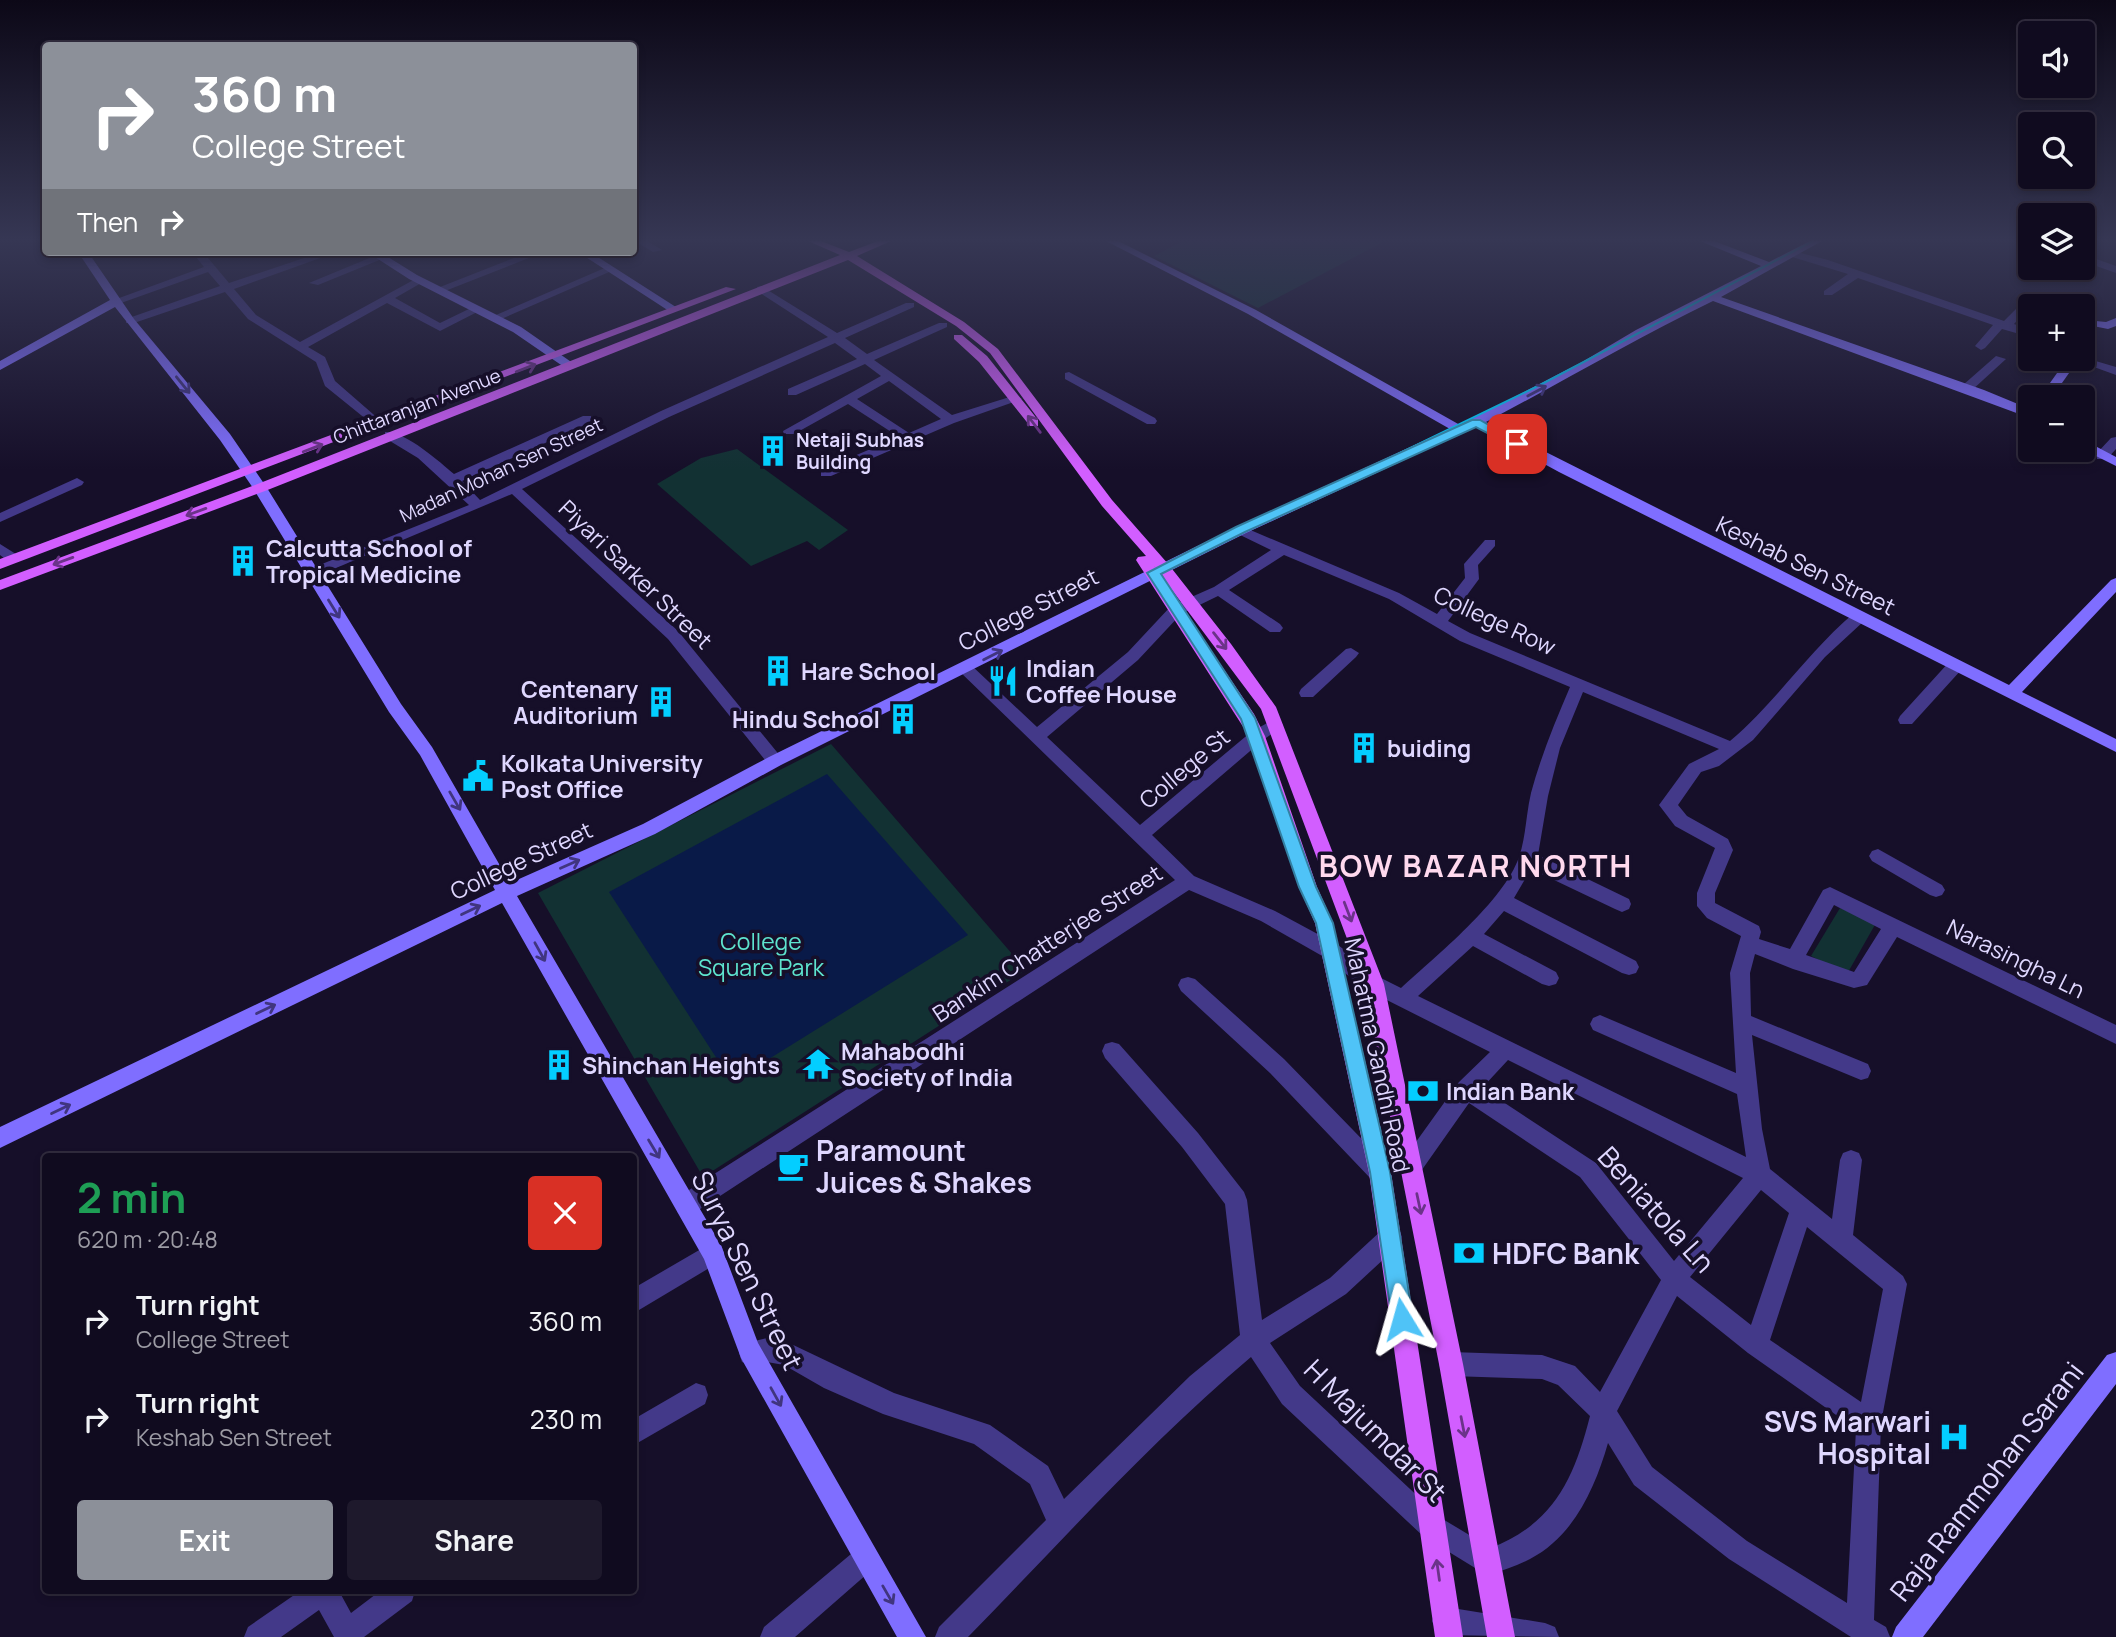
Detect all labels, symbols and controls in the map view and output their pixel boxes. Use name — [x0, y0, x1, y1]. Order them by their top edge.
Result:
map controls — [2018, 21, 2095, 462]
button: sound — [2018, 21, 2095, 98]
text: 360 m — [192, 60, 337, 127]
icon: right — [77, 70, 168, 161]
button: search — [2018, 112, 2095, 189]
text: College Street — [192, 124, 406, 168]
icon: right — [152, 203, 190, 241]
button: layers — [2018, 203, 2095, 280]
text: Then — [77, 204, 138, 240]
button: + — [2018, 294, 2095, 371]
one-way arrow — [514, 361, 536, 373]
street label: Chittaranjan Avenue — [329, 362, 505, 450]
one-way arrow — [175, 375, 190, 394]
one-way arrow — [1526, 384, 1547, 398]
button: − — [2018, 385, 2095, 462]
street label: Madan Mohan Sen Street — [395, 412, 607, 528]
pin — [1487, 414, 1547, 474]
one-way arrow — [1027, 415, 1041, 434]
icon: arrive — [1498, 425, 1536, 463]
place label: Netaji Subhas Building — [796, 427, 924, 475]
building icon: Netaji Subhas Building — [756, 434, 790, 468]
one-way arrow — [301, 441, 323, 453]
street label: Piyari Sarker Street — [552, 492, 720, 656]
one-way arrow — [185, 507, 207, 519]
street label: Keshab Sen Street — [1711, 508, 1901, 622]
place label: Calcutta School of Tropical Medicine — [266, 532, 472, 590]
building icon: Calcutta School of Tropical Medicine — [226, 544, 260, 578]
one-way arrow — [53, 556, 75, 568]
street label: College Street — [952, 560, 1104, 658]
street label: College Row — [1429, 578, 1562, 662]
one-way arrow — [328, 598, 342, 618]
one-way arrow — [1213, 632, 1228, 650]
one-way arrow — [982, 647, 1003, 661]
place label: Indian Coffee House — [1026, 652, 1177, 710]
building icon: Hare School — [761, 654, 795, 688]
place label: Hare School — [801, 655, 936, 687]
restaurant icon: Indian Coffee House — [986, 664, 1020, 698]
place label: Centenary Auditorium — [513, 673, 638, 731]
building icon: Centenary Auditorium — [644, 685, 678, 719]
building icon: Hindu School — [886, 702, 920, 736]
place label: Hindu School — [732, 703, 880, 735]
street label: College St — [1132, 721, 1236, 815]
building icon: buiding — [1347, 731, 1381, 765]
place label: buiding — [1387, 732, 1471, 764]
place label: Kolkata University Post Office — [501, 747, 703, 805]
public building icon: Kolkata University Post Office — [461, 759, 495, 793]
one-way arrow — [449, 790, 462, 811]
street label: College Street — [445, 813, 597, 907]
district label: BOW BAZAR NORTH — [1319, 845, 1633, 886]
one-way arrow — [559, 857, 580, 870]
street label: Bankim Chatterjee Street — [926, 857, 1168, 1029]
one-way arrow — [1342, 900, 1355, 922]
one-way arrow — [460, 903, 481, 916]
street label: Narasingha Ln — [1941, 911, 2091, 1005]
park label: College Square Park — [698, 925, 825, 983]
street label: Mahatma Gandhi Road — [1338, 935, 1418, 1175]
one-way arrow — [534, 941, 547, 962]
one-way arrow — [255, 1002, 276, 1016]
place label: Mahabodhi Society of India — [841, 1035, 1013, 1093]
temple icon: Mahabodhi Society of India — [801, 1047, 835, 1081]
building icon: Shinchan Heights — [542, 1048, 576, 1082]
place label: Shinchan Heights — [582, 1049, 780, 1081]
bank icon: Indian Bank — [1406, 1074, 1440, 1108]
place label: Indian Bank — [1446, 1075, 1575, 1107]
one-way arrow — [50, 1101, 71, 1115]
place label: Paramount Juices & Shakes — [816, 1131, 1032, 1201]
one-way arrow — [648, 1138, 662, 1158]
street label: Beniatola Ln — [1590, 1138, 1724, 1280]
cafe icon: Paramount Juices & Shakes — [776, 1149, 810, 1183]
street label: Surya Sen Street — [683, 1164, 813, 1376]
text: 2 min — [77, 1168, 186, 1226]
button: close — [528, 1176, 602, 1250]
one-way arrow — [1412, 1192, 1426, 1215]
text: 620 m · 20:48 — [77, 1223, 218, 1255]
place label: HDFC Bank — [1492, 1234, 1640, 1272]
bank icon: HDFC Bank — [1452, 1236, 1486, 1270]
position arrow — [1365, 1282, 1439, 1356]
text: Turn right — [136, 1287, 260, 1323]
icon: right — [77, 1302, 115, 1340]
text: 360 m — [528, 1303, 602, 1339]
text: College Street — [136, 1323, 289, 1355]
street label: H Majumdar St — [1296, 1350, 1456, 1510]
street label: Raja Rammohan Sarani — [1881, 1353, 2091, 1609]
text: Turn right — [136, 1385, 260, 1421]
one-way arrow — [769, 1386, 783, 1406]
icon: right — [77, 1400, 115, 1438]
text: 230 m — [530, 1401, 602, 1437]
place label: SVS Marwari Hospital — [1764, 1402, 1931, 1472]
one-way arrow — [1457, 1415, 1471, 1438]
hospital icon: SVS Marwari Hospital — [1937, 1420, 1971, 1454]
text: Keshab Sen Street — [136, 1421, 332, 1453]
button: Exit — [77, 1500, 333, 1580]
button: Share — [347, 1500, 602, 1580]
one-way arrow — [1431, 1559, 1444, 1581]
one-way arrow — [881, 1584, 895, 1604]

